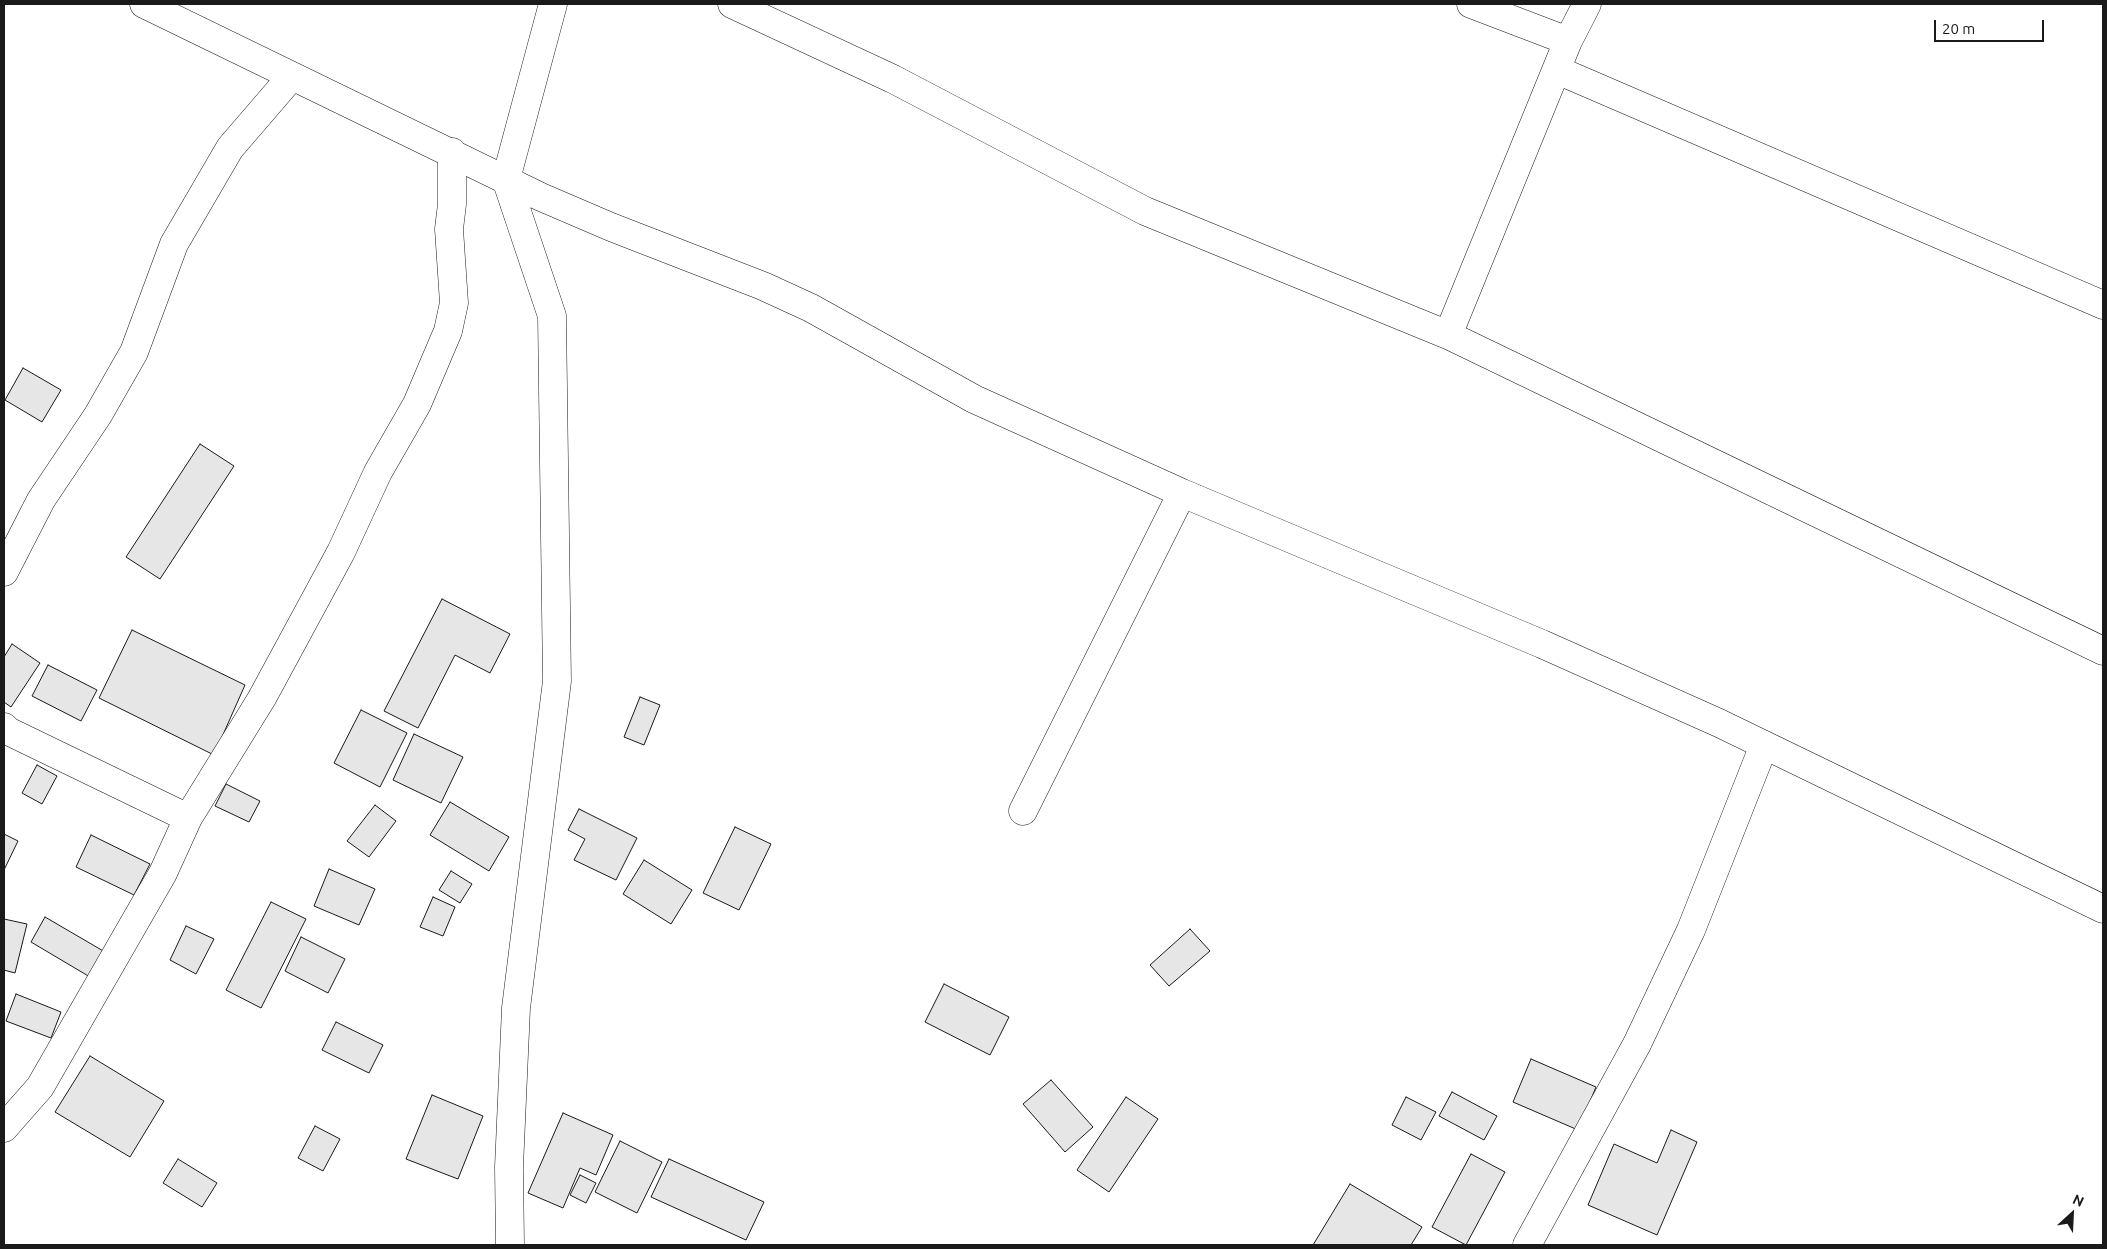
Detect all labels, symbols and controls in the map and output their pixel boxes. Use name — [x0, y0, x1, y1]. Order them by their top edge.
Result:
scale bar — [1937, 10, 2047, 42]
text: 20 m — [1942, 20, 1975, 37]
north arrow — [2047, 1189, 2097, 1239]
text: N — [2070, 1191, 2086, 1210]

